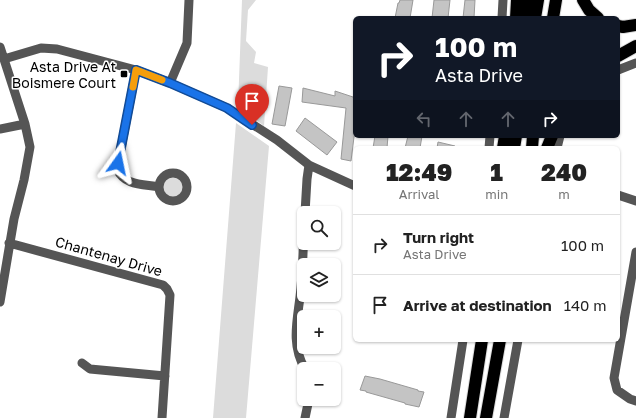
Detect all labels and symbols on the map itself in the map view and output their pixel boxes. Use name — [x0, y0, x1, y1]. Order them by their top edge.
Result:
place label: Asta Drive At Boismere Court — [12, 58, 116, 91]
marker: Asta Drive At Boismere Court — [119, 69, 129, 79]
pin — [235, 84, 269, 125]
position arrow — [97, 142, 139, 184]
street label: Chantenay Drive — [54, 233, 164, 279]

